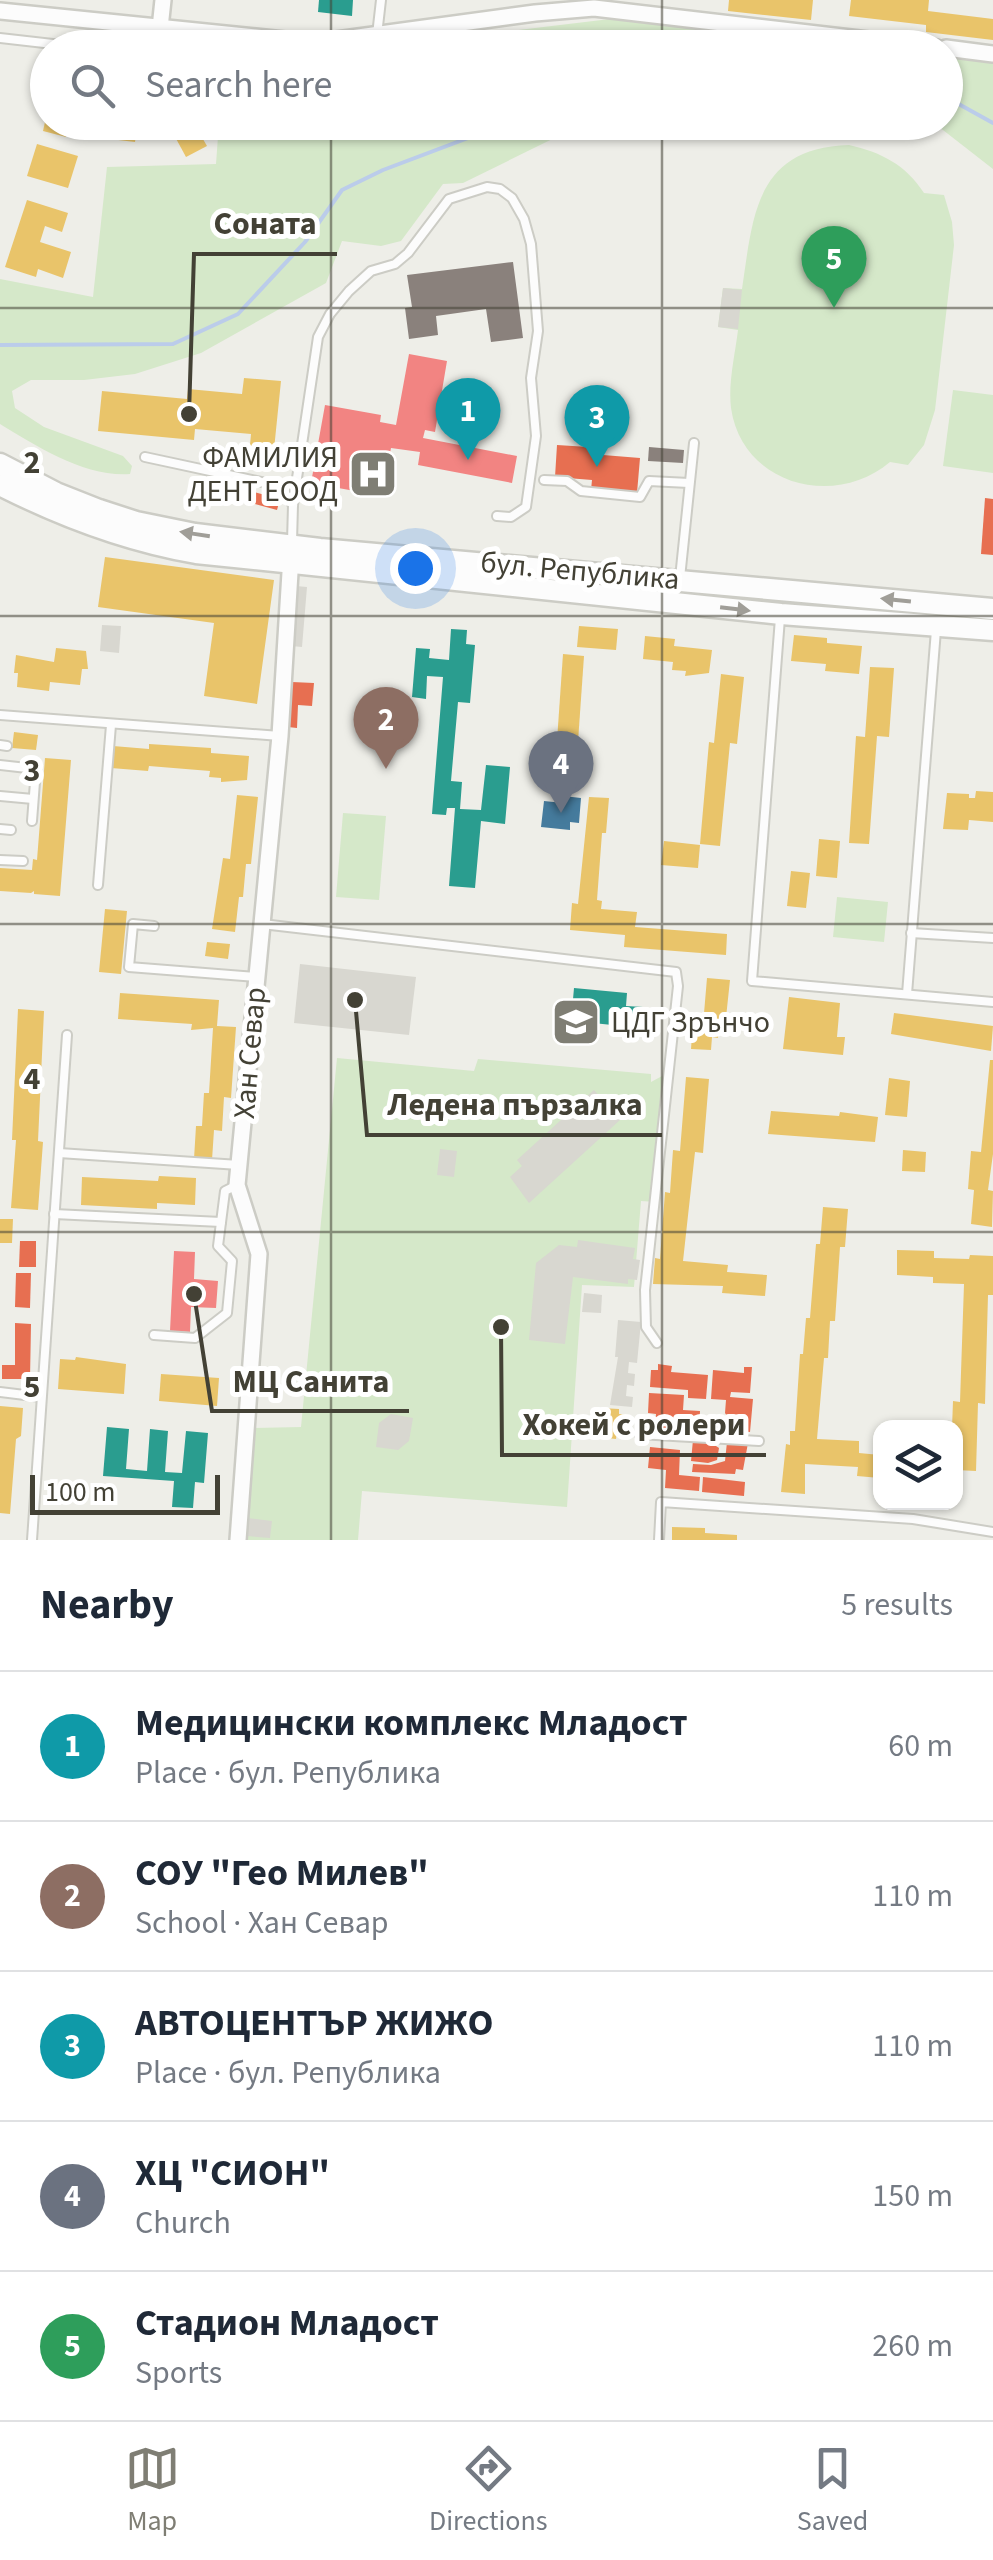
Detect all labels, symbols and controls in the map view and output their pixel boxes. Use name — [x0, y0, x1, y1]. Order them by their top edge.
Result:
search box — [30, 30, 963, 140]
icon: search — [65, 58, 120, 113]
text: Search here — [145, 58, 332, 112]
callout: Соната — [194, 192, 337, 254]
text: Соната — [213, 201, 317, 247]
pin: 5 — [802, 226, 866, 308]
pin: 1 — [436, 378, 500, 460]
pin: 3 — [564, 384, 630, 467]
place label: ФАМИЛИЯ ДЕНТ ЕООД — [188, 436, 338, 513]
text: 2 — [24, 440, 40, 486]
hospital icon: ФАМИЛИЯ ДЕНТ ЕООД — [347, 448, 399, 500]
one-way arrow — [179, 525, 210, 541]
street label: бул. Република — [479, 541, 681, 601]
your location — [390, 543, 441, 594]
one-way arrow — [880, 592, 911, 608]
one-way arrow — [720, 601, 752, 617]
pin: 2 — [354, 686, 418, 769]
pin: 4 — [528, 730, 594, 813]
text: 3 — [24, 748, 40, 794]
street label: Хан Севар — [223, 985, 277, 1121]
school or university icon: ЦДГ Зрънчо — [550, 996, 602, 1048]
place label: ЦДГ Зрънчо — [611, 1001, 770, 1044]
text: 4 — [24, 1056, 41, 1102]
callout: Ледена пързалка — [367, 1073, 662, 1135]
text: Ледена пързалка — [386, 1082, 643, 1128]
callout: МЦ Санита — [212, 1349, 409, 1411]
text: МЦ Санита — [233, 1359, 389, 1405]
text: 5 — [24, 1364, 40, 1410]
callout: Хокей с ролери — [502, 1393, 766, 1455]
text: Хокей с ролери — [522, 1402, 746, 1448]
map controls — [873, 1420, 963, 1510]
button: layers — [873, 1420, 963, 1510]
scale bar — [30, 1470, 220, 1514]
text: 100 m — [45, 1472, 116, 1512]
text: Nearby — [40, 1575, 174, 1635]
text: 5 results — [841, 1582, 953, 1628]
text: Медицински комплекс Младост — [135, 1696, 688, 1750]
text: 1 — [64, 1723, 81, 1769]
text: 60 m — [888, 1723, 953, 1769]
text: Place · бул. Република — [135, 1750, 441, 1796]
text: СОУ "Гео Милев" — [135, 1846, 429, 1900]
text: 2 — [64, 1873, 81, 1919]
text: 110 m — [872, 1873, 953, 1919]
text: School · Хан Севар — [135, 1900, 389, 1946]
text: АВТОЦЕНТЪР ЖИЖО — [135, 1996, 493, 2050]
text: 3 — [64, 2023, 81, 2069]
text: 110 m — [872, 2023, 953, 2069]
text: Place · бул. Република — [135, 2050, 441, 2096]
text: ХЦ "СИОН" — [135, 2146, 330, 2200]
text: 4 — [64, 2173, 81, 2219]
text: 150 m — [872, 2173, 953, 2219]
text: Church — [135, 2200, 231, 2246]
text: Стадион Младост — [135, 2296, 439, 2350]
text: 5 — [64, 2323, 81, 2369]
text: 260 m — [872, 2323, 953, 2369]
text: Sports — [135, 2350, 222, 2396]
tab: Map — [125, 2441, 180, 2541]
tab: Directions — [429, 2441, 548, 2541]
tab: Saved — [797, 2441, 868, 2541]

